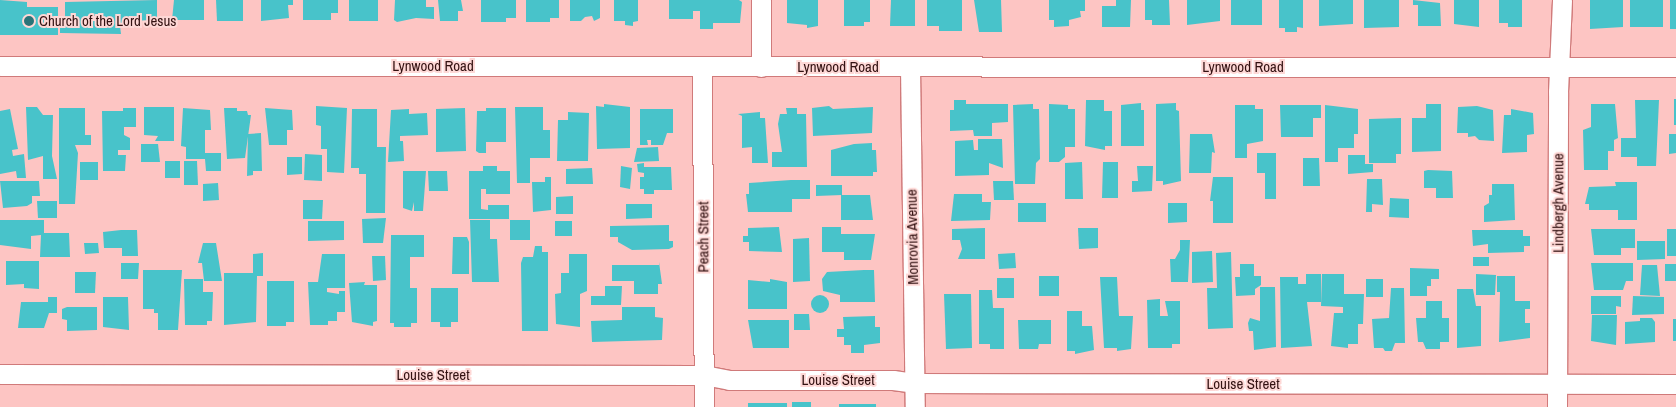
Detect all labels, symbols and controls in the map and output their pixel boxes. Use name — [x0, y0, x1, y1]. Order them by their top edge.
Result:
place label: Church of the Lord Jesus — [39, 12, 176, 30]
marker: Church of the Lord Jesus — [23, 15, 35, 27]
street label: Lynwood Road — [392, 57, 474, 75]
street label: Lynwood Road — [797, 58, 879, 76]
street label: Lynwood Road — [1202, 58, 1284, 76]
street label: Lindbergh Avenue — [1549, 153, 1567, 253]
street label: Monrovia Avenue — [902, 189, 922, 285]
street label: Peach Street — [694, 201, 712, 273]
street label: Louise Street — [396, 366, 470, 384]
street label: Louise Street — [801, 371, 875, 389]
street label: Louise Street — [1206, 375, 1280, 393]

